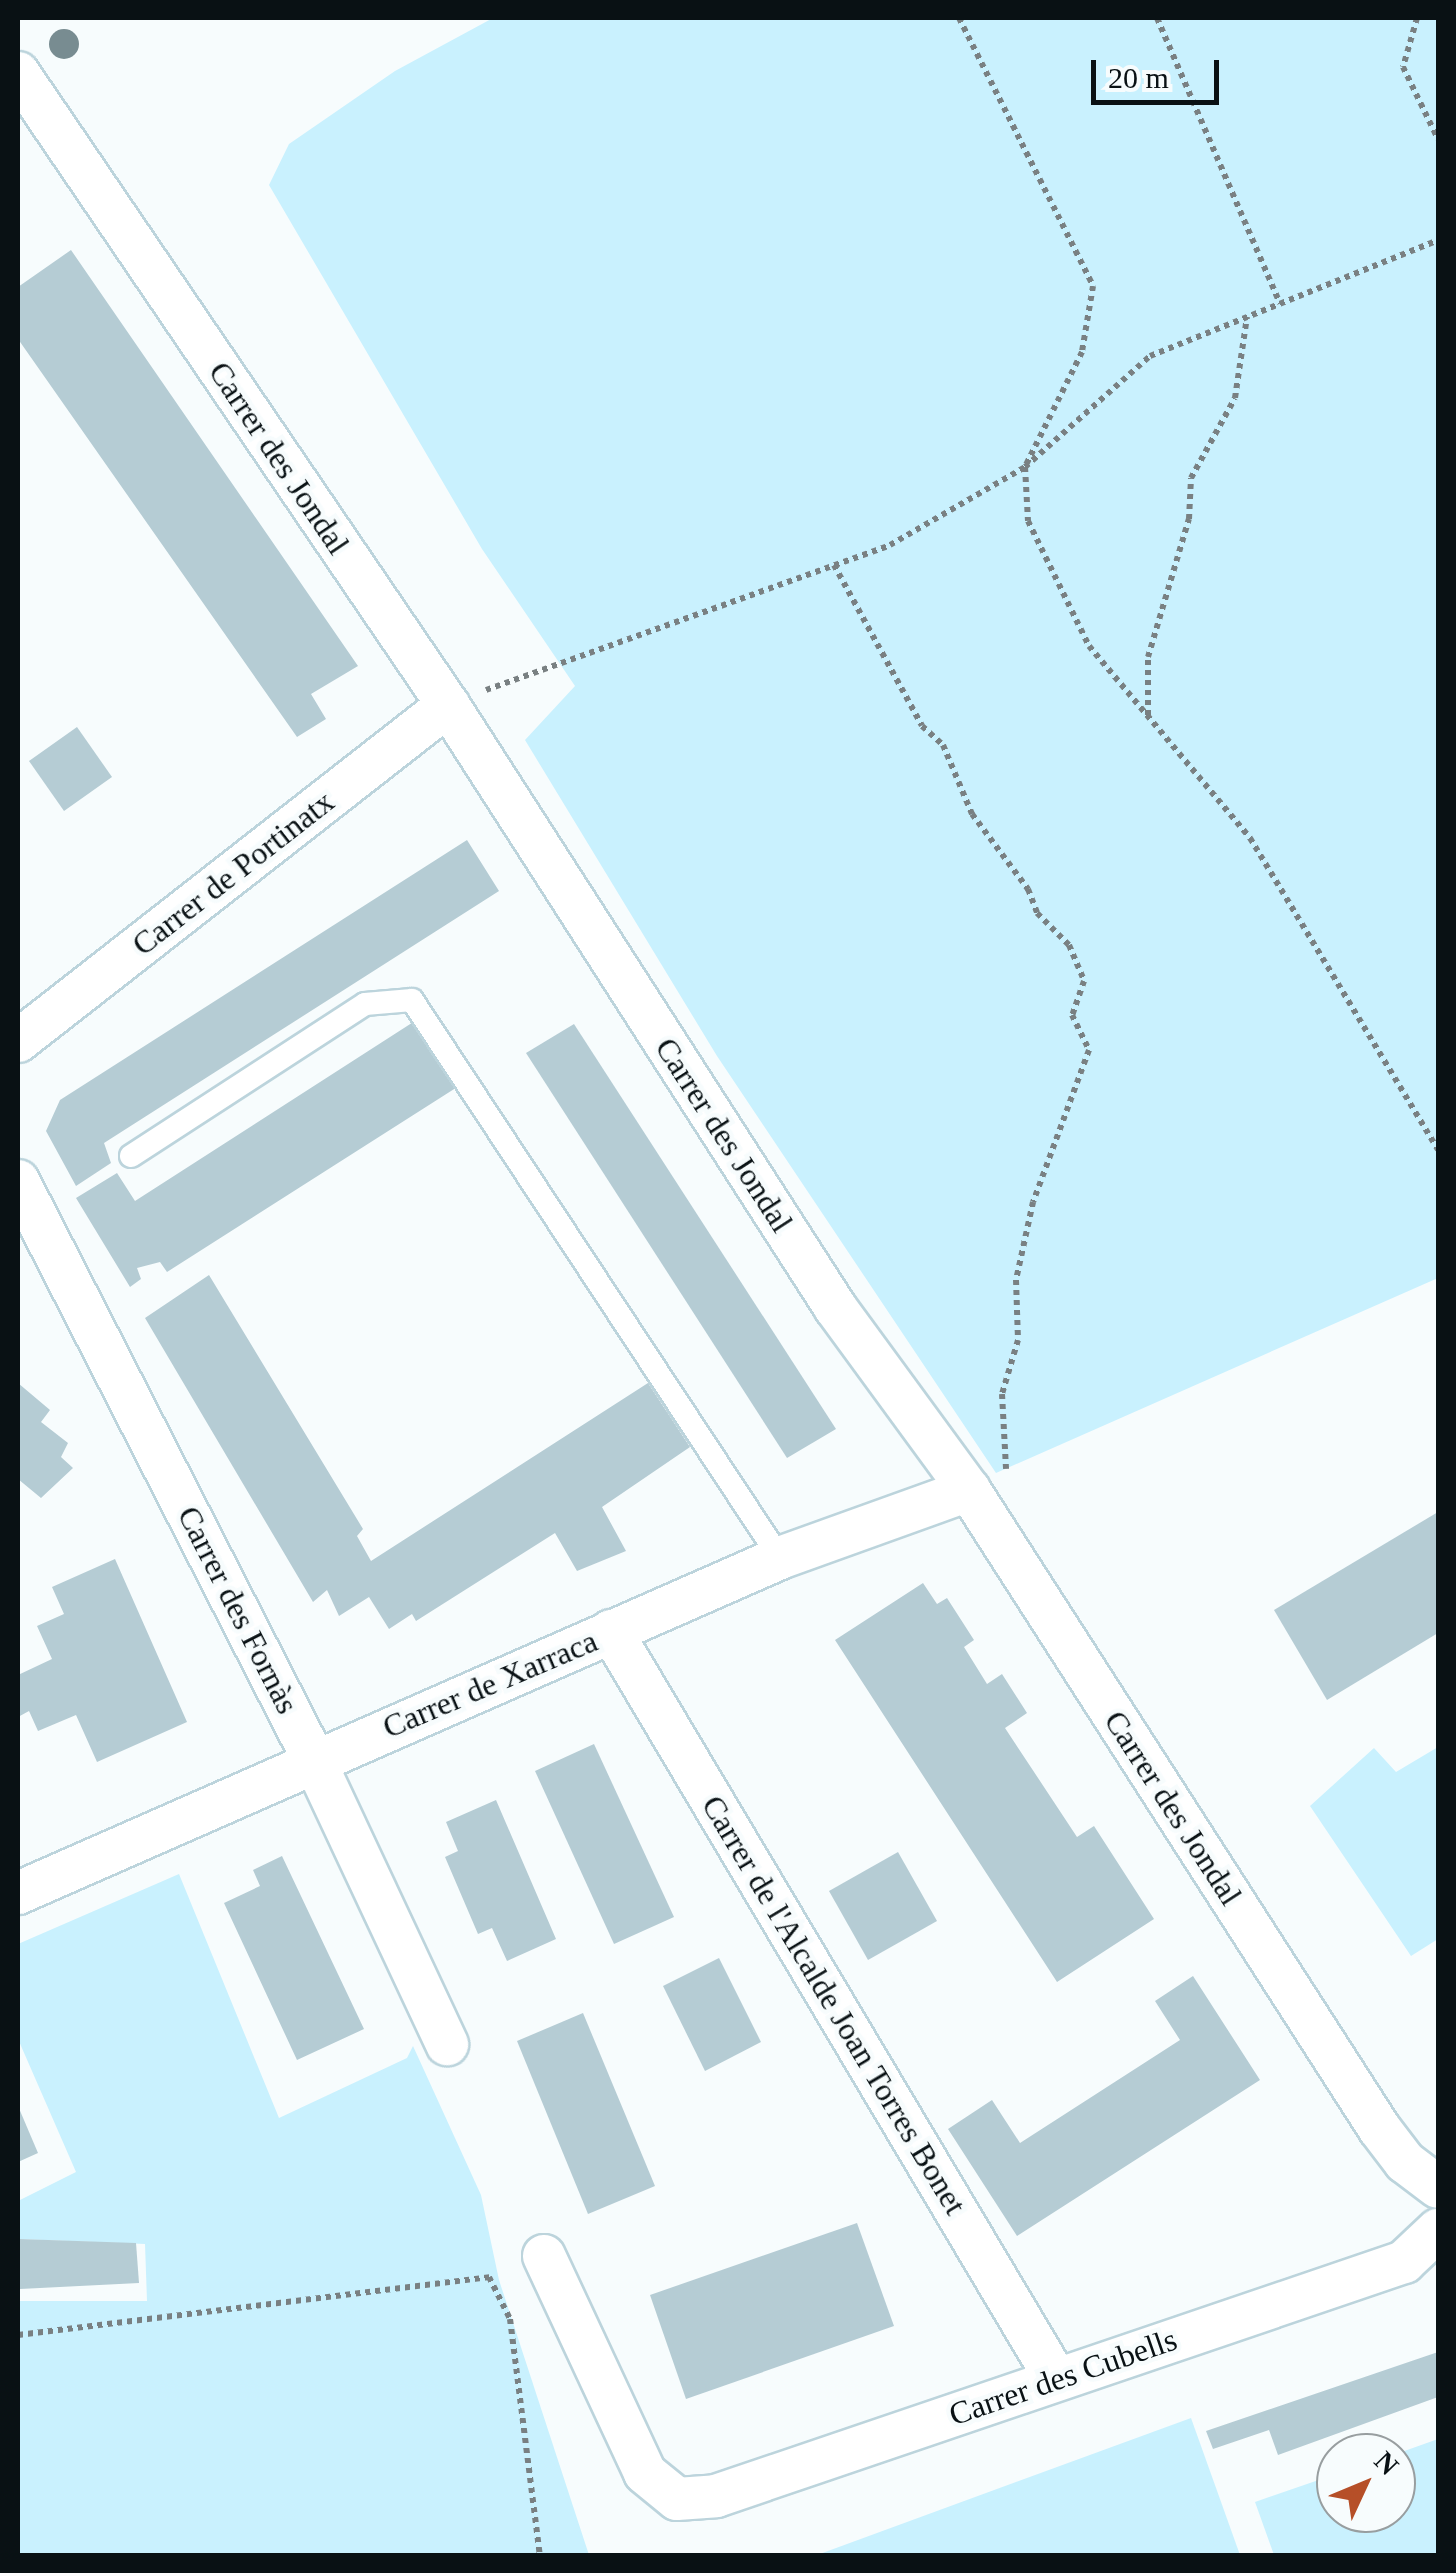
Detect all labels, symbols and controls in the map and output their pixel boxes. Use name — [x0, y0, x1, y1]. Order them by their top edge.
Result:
scale bar — [1096, 40, 1224, 102]
text: 20 m — [1108, 61, 1169, 94]
street label: Carrer des Jondal — [200, 354, 358, 562]
street label: Carrer de Portinatx — [125, 782, 341, 964]
street label: Carrer des Jondal — [647, 1031, 801, 1239]
street label: Carrer des Fornàs — [169, 1500, 307, 1720]
street label: Carrer de Xarraca — [377, 1622, 603, 1746]
street label: Carrer des Jondal — [1096, 1704, 1250, 1912]
street label: Carrer de l'Alcalde Joan Torres Bonet — [693, 1788, 975, 2222]
street label: Carrer des Cubells — [944, 2320, 1182, 2434]
north arrow — [1316, 2433, 1416, 2533]
text: N — [1368, 2445, 1405, 2481]

